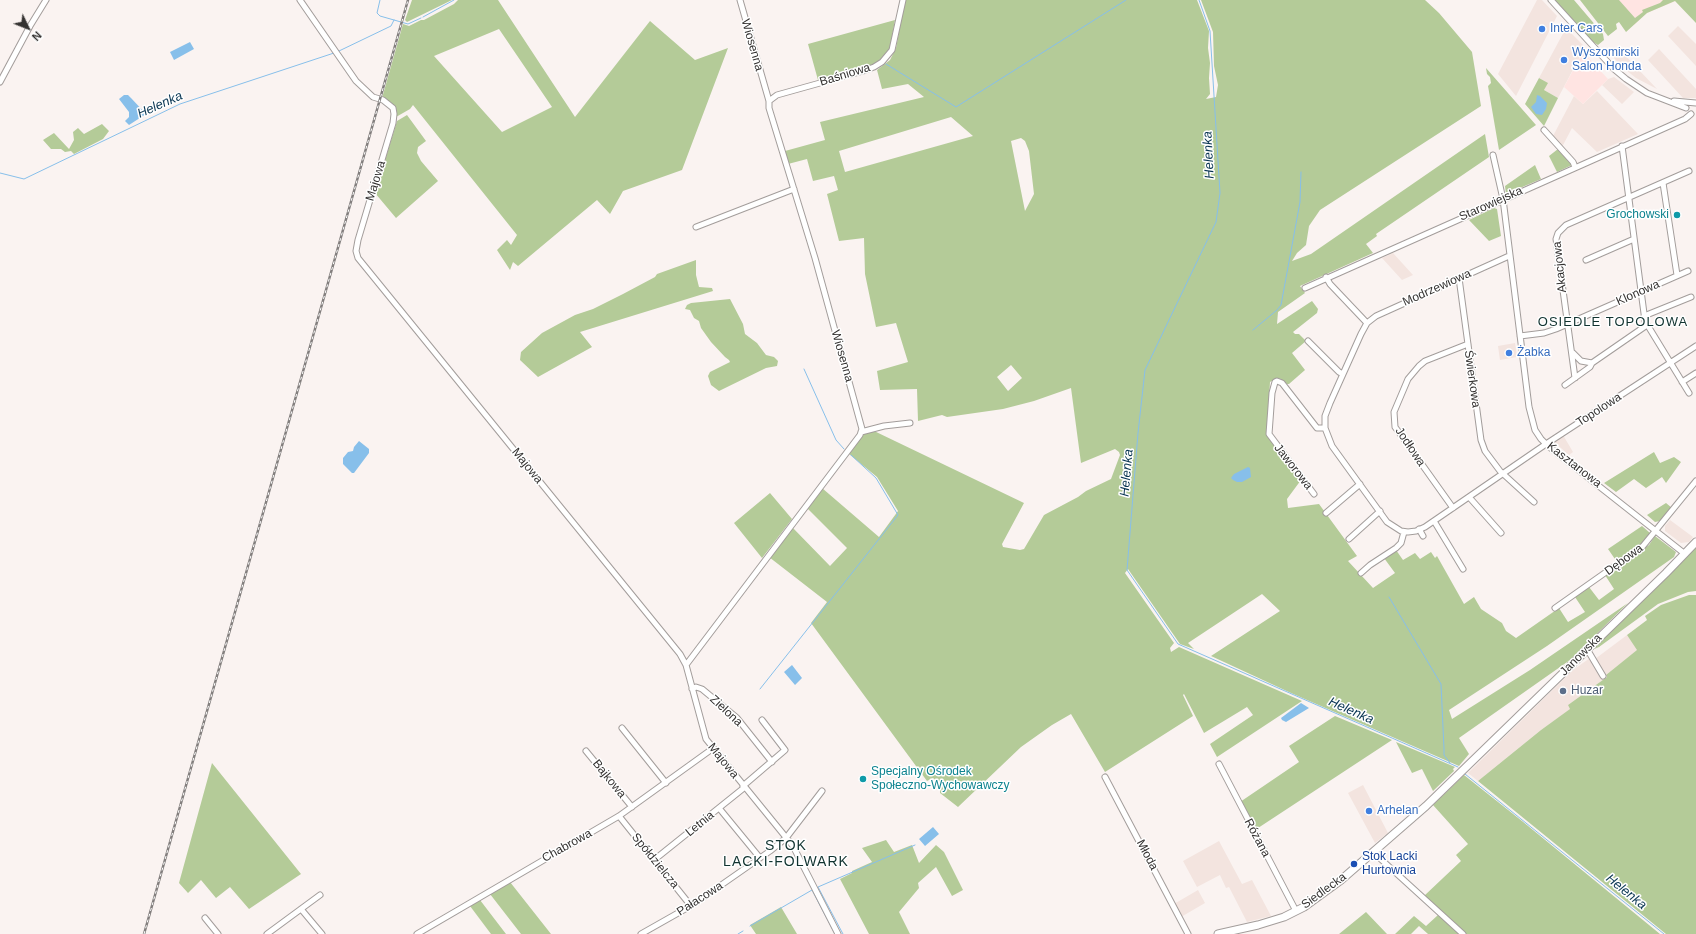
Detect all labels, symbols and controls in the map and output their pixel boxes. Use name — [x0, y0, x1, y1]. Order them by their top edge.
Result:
north arrow — [8, 8, 48, 48]
street label: Wiosenna — [738, 17, 766, 73]
place label: Inter Cars — [1550, 22, 1603, 36]
marker: Inter Cars — [1537, 24, 1547, 34]
text: N — [30, 29, 44, 43]
place label: Wyszomirski Salon Honda — [1572, 46, 1641, 74]
marker: Wyszomirski Salon Honda — [1559, 55, 1569, 65]
street label: Baśniowa — [818, 61, 872, 89]
water label: Helenka — [135, 88, 185, 122]
water label: Helenka — [1200, 131, 1218, 179]
street label: Majowa — [363, 159, 389, 203]
street label: Starowiejska — [1457, 184, 1525, 224]
place label: Grochowski — [1606, 208, 1669, 222]
marker: Grochowski — [1672, 210, 1682, 220]
street label: Akacjowa — [1550, 241, 1570, 293]
street label: Modrzewiowa — [1401, 267, 1473, 309]
street label: Klonowa — [1614, 277, 1662, 309]
district label: OSIEDLE TOPOLOWA — [1538, 314, 1688, 330]
street label: Wiosenna — [828, 328, 856, 384]
place label: Żabka — [1517, 346, 1550, 360]
marker: Żabka — [1504, 348, 1514, 358]
street label: Świerkowa — [1461, 349, 1483, 409]
street label: Topolowa — [1574, 390, 1624, 430]
street label: Jodłowa — [1392, 425, 1428, 469]
street label: Kasztanowa — [1544, 439, 1604, 491]
street label: Jaworowa — [1271, 441, 1315, 493]
street label: Majowa — [508, 445, 546, 487]
water label: Helenka — [1117, 449, 1137, 497]
street label: Dębowa — [1602, 541, 1646, 579]
street label: Janowska — [1557, 631, 1605, 679]
place label: Huzar — [1571, 684, 1603, 698]
marker: Huzar — [1558, 686, 1568, 696]
street label: Zielona — [707, 692, 745, 730]
water label: Helenka — [1326, 694, 1376, 728]
street label: Majowa — [704, 740, 742, 782]
street label: Bajkowa — [589, 757, 629, 801]
place label: Specjalny Ośrodek Społeczno-Wychowawczy — [871, 765, 1010, 793]
marker: Specjalny Ośrodek Społeczno-Wychowawczy — [858, 774, 868, 784]
place label: Arhelan — [1377, 804, 1418, 818]
marker: Arhelan — [1364, 806, 1374, 816]
street label: Letnia — [683, 808, 717, 840]
street label: Różana — [1241, 816, 1273, 860]
street label: Chabrowa — [540, 826, 594, 866]
street label: Spółdzielcza — [628, 830, 682, 892]
street label: Młoda — [1133, 837, 1161, 873]
district label: STOK LACKI-FOLWARK — [723, 838, 849, 870]
place label: Stok Lacki Hurtownia — [1362, 850, 1417, 878]
marker: Stok Lacki Hurtownia — [1349, 859, 1359, 869]
street label: Siedlecka — [1299, 870, 1349, 912]
water label: Helenka — [1603, 871, 1649, 913]
street label: Pałacowa — [674, 879, 726, 919]

